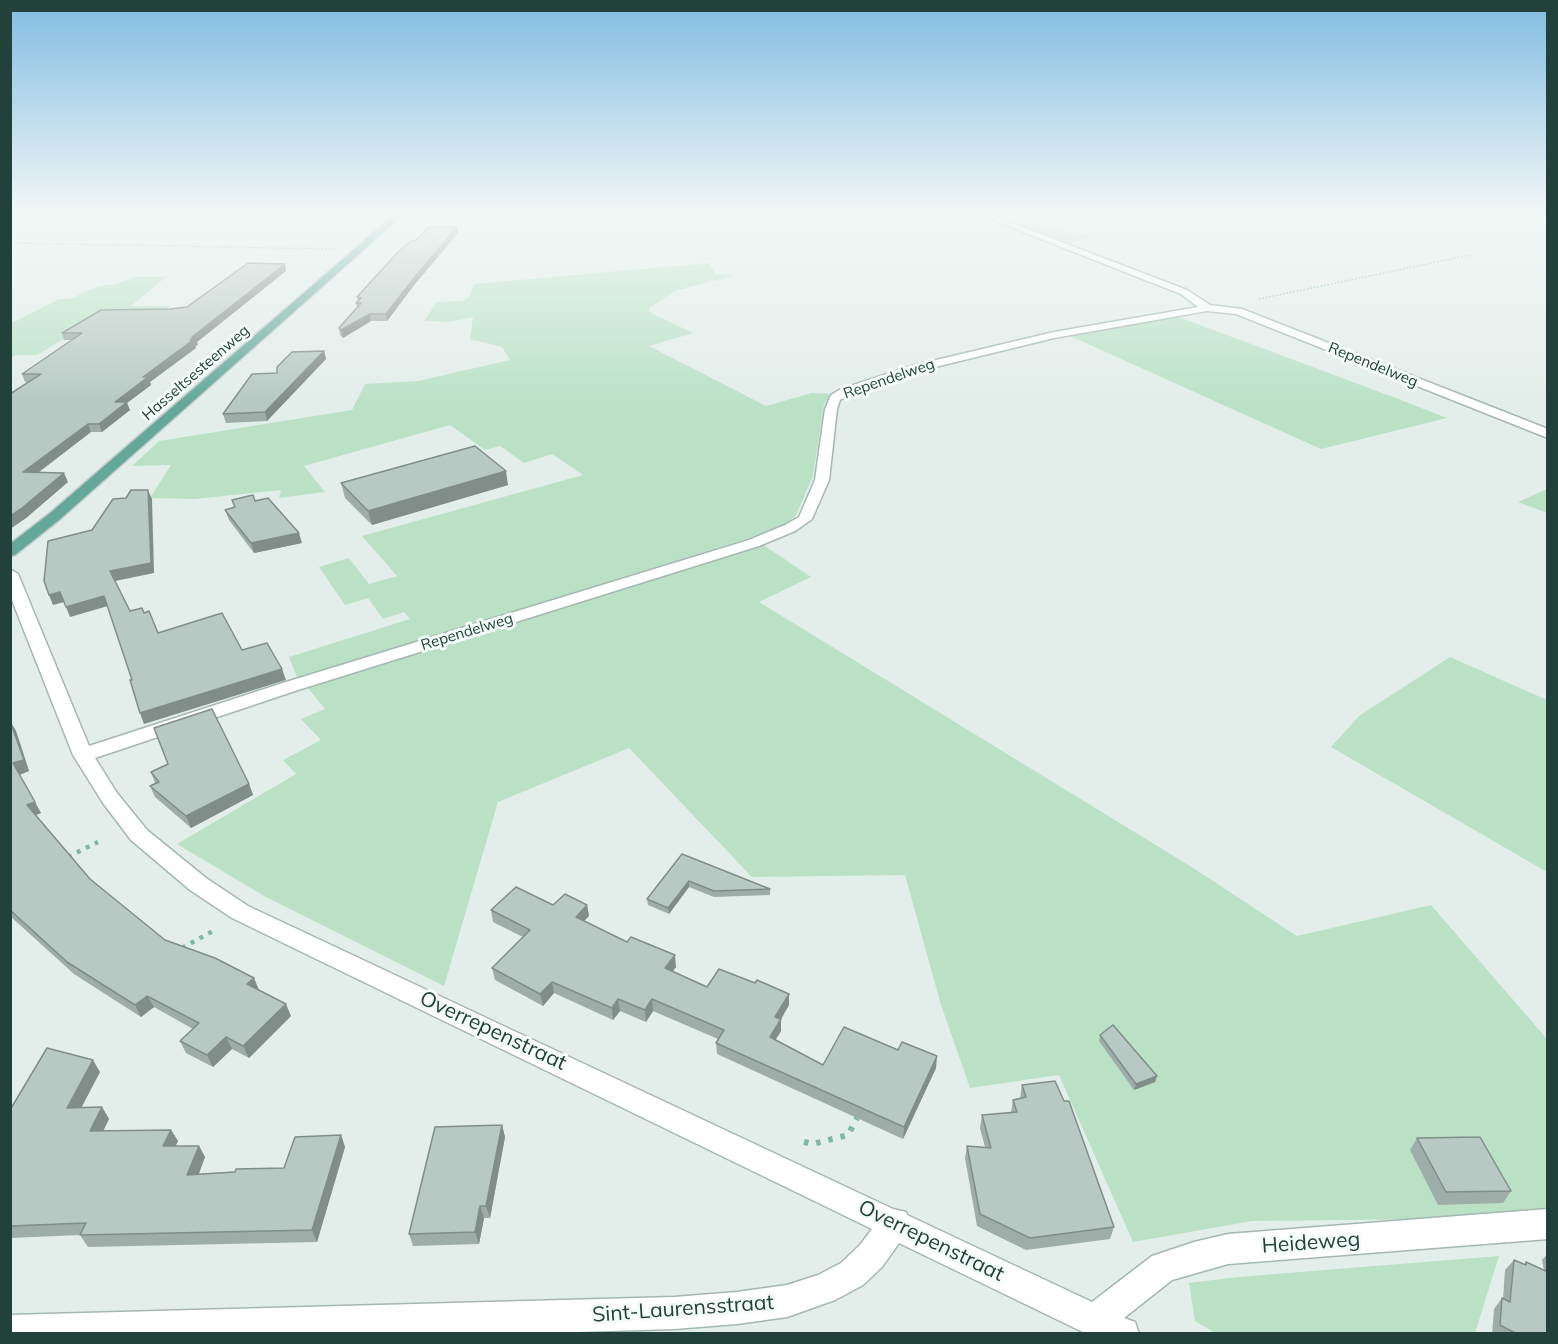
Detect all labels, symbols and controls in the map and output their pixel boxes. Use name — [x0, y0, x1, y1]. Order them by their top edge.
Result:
street label: Hasseltsesteenweg — [139, 322, 253, 424]
street label: Rependelweg — [1326, 339, 1420, 391]
street label: Rependelweg — [841, 355, 937, 403]
street label: Rependelweg — [419, 609, 515, 655]
street label: Overrepenstraat — [416, 986, 570, 1076]
street label: Overrepenstraat — [854, 1195, 1008, 1287]
street label: Heideweg — [1261, 1227, 1361, 1259]
street label: Sint-Laurensstraat — [591, 1290, 775, 1328]

